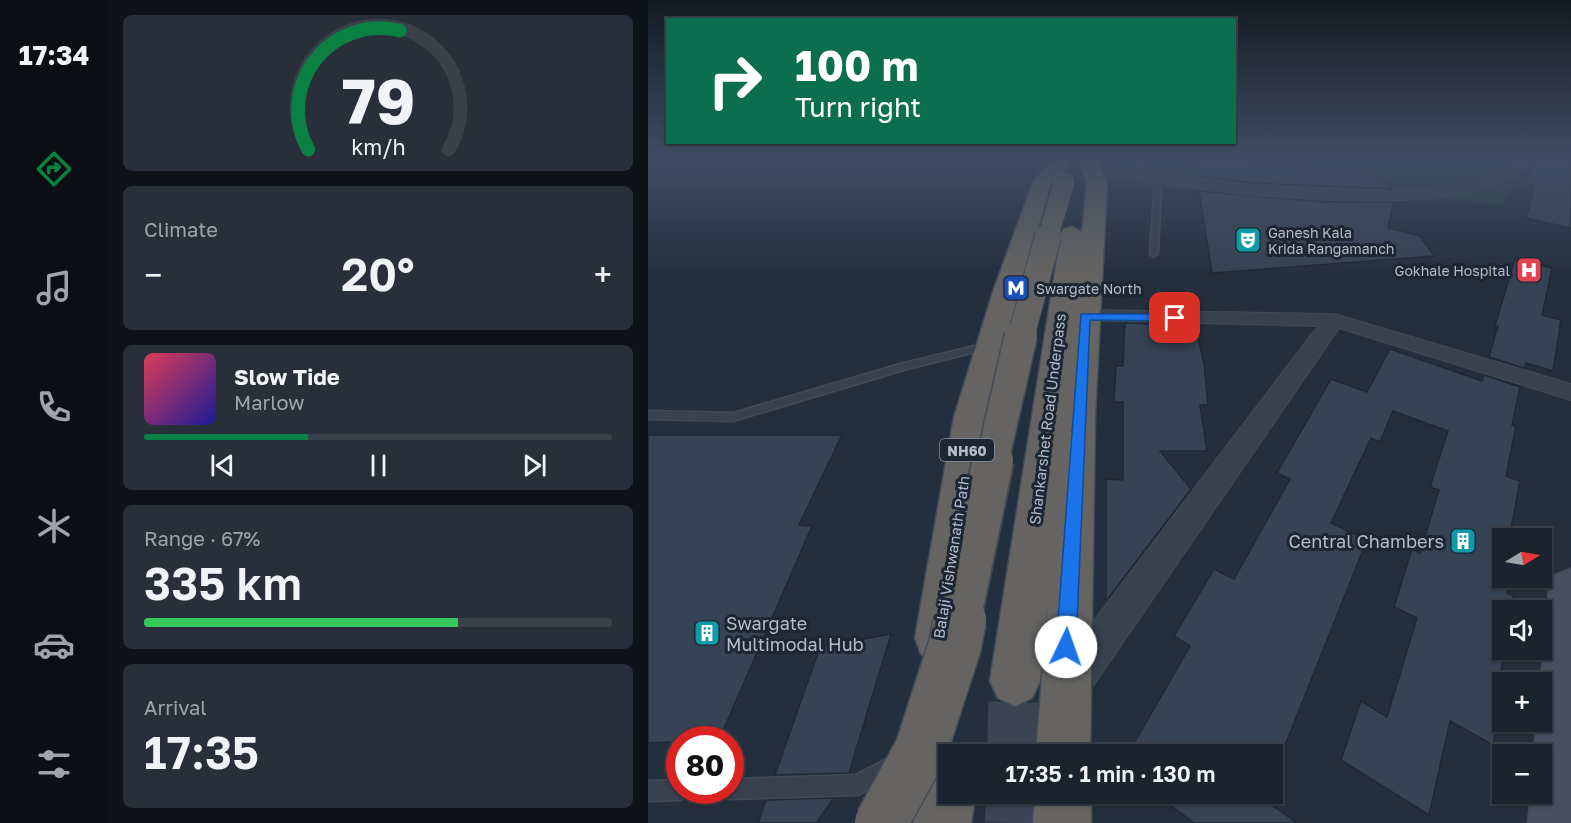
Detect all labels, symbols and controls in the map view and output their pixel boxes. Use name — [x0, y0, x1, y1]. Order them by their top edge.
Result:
text: 17:34 — [19, 39, 89, 71]
text: 100 m — [795, 40, 918, 90]
icon: right — [696, 42, 774, 120]
text: 79 — [341, 63, 415, 138]
text: Turn right — [795, 91, 921, 123]
text: km/h — [351, 134, 405, 160]
icon: directions — [33, 148, 75, 190]
text: Climate — [144, 217, 218, 241]
place label: Ganesh Kala Krida Rangamanch — [1268, 224, 1394, 257]
theatre icon: Ganesh Kala Krida Rangamanch — [1233, 225, 1263, 255]
text: 20° — [341, 247, 415, 301]
text: − — [144, 255, 162, 294]
text: + — [594, 255, 612, 294]
hospital icon: Gokhale Hospital — [1514, 255, 1544, 285]
place label: Gokhale Hospital — [1395, 262, 1510, 279]
icon: music — [33, 267, 75, 309]
metro station icon: Swargate North — [1001, 273, 1031, 303]
place label: Swargate North — [1036, 280, 1142, 297]
pin — [1149, 292, 1200, 343]
icon: arrive — [1158, 301, 1191, 334]
street label: Shankarshet Road Underpass — [1025, 312, 1069, 526]
text: Slow Tide — [234, 363, 340, 390]
icon: phone — [33, 386, 75, 428]
text: Marlow — [234, 390, 305, 414]
road number: NH60 — [940, 439, 994, 461]
icon: previous — [206, 449, 239, 482]
icon: pause — [362, 449, 395, 482]
icon: next — [518, 449, 551, 482]
street label: Balaji Vishwanath Path — [929, 474, 973, 640]
icon: climate — [33, 505, 75, 547]
text: Range · 67% — [144, 526, 260, 550]
building icon: Central Chambers — [1448, 526, 1478, 556]
north arrow — [1492, 528, 1552, 588]
map controls — [1492, 528, 1552, 804]
place label: Central Chambers — [1288, 530, 1444, 552]
text: 335 km — [144, 556, 302, 610]
button: sound — [1492, 600, 1552, 660]
place label: Swargate Multimodal Hub — [726, 612, 864, 655]
position arrow — [1034, 615, 1098, 679]
building icon: Swargate Multimodal Hub — [692, 618, 722, 648]
icon: car — [33, 624, 75, 666]
button: + — [1492, 672, 1552, 732]
text: Arrival — [144, 695, 207, 719]
text: 17:35 — [144, 725, 259, 779]
speed limit sign: 80 — [666, 726, 744, 804]
icon: filters — [33, 743, 75, 785]
button: − — [1492, 744, 1552, 804]
text: 17:35 · 1 min · 130 m — [1005, 760, 1216, 787]

